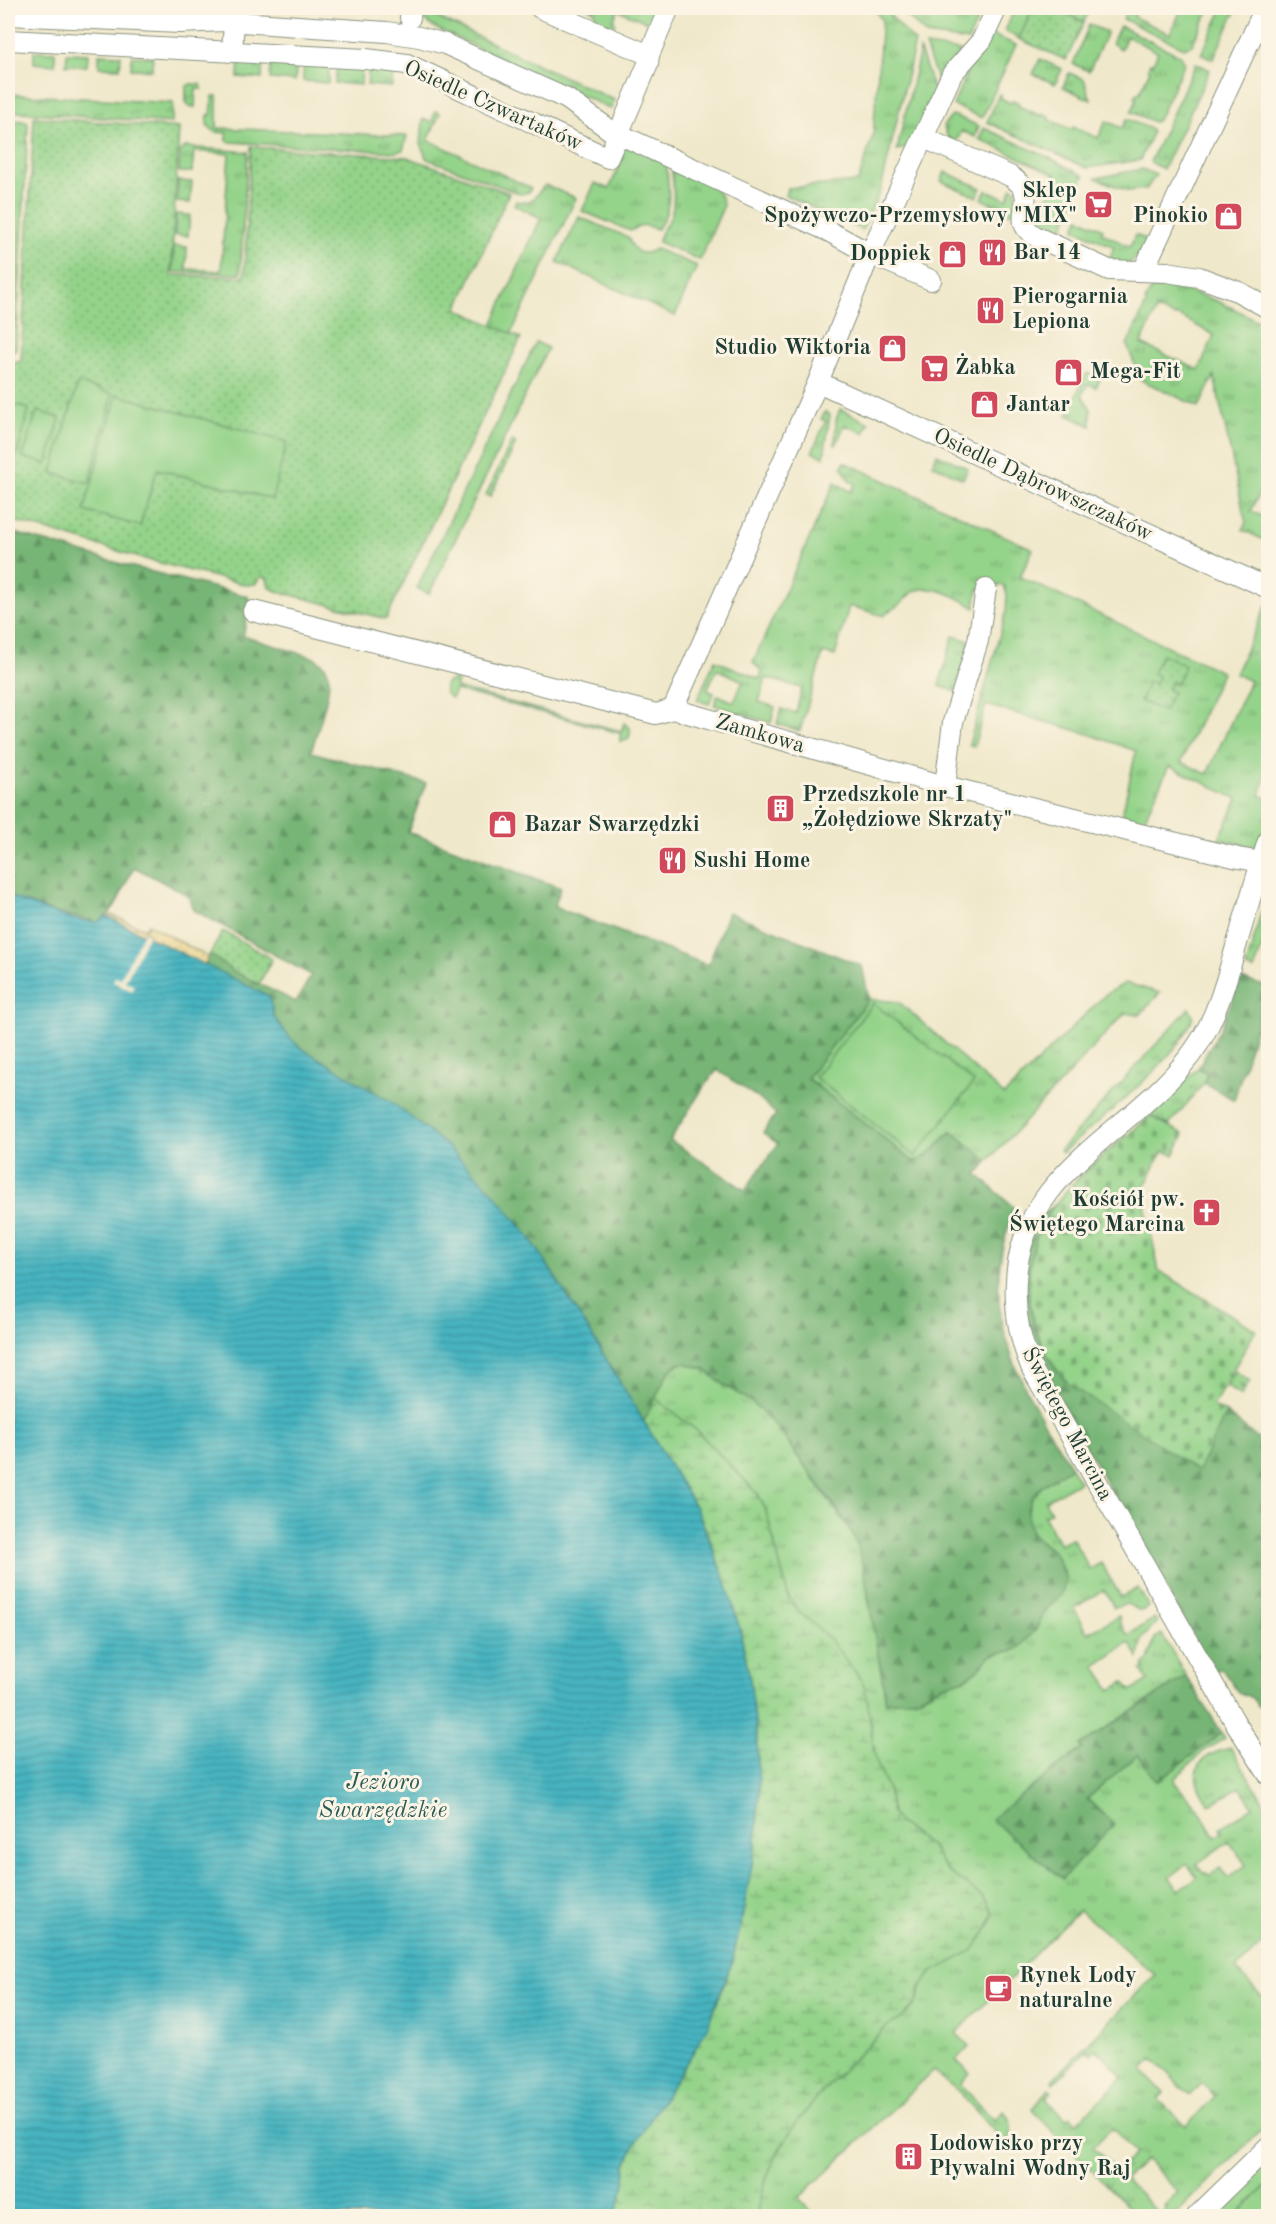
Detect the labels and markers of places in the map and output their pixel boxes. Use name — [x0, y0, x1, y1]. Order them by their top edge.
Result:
place label: Sklep Spożywczo-Przemysłowy "MIX" — [764, 180, 1077, 227]
supermarket icon: Sklep Spożywczo-Przemysłowy "MIX" — [1082, 188, 1114, 220]
shop icon: Pinokio — [1213, 200, 1245, 232]
place label: Pinokio — [1133, 205, 1208, 227]
restaurant icon: Bar 14 — [976, 237, 1008, 269]
shop icon: Doppiek — [936, 238, 968, 270]
place label: Bar 14 — [1013, 242, 1081, 264]
place label: Doppiek — [849, 243, 931, 265]
place label: Pierogarnia Lepiona — [1012, 286, 1128, 333]
restaurant icon: Pierogarnia Lepiona — [975, 294, 1007, 326]
shop icon: Studio Wiktoria — [876, 332, 908, 364]
place label: Studio Wiktoria — [714, 337, 871, 359]
supermarket icon: Żabka — [918, 352, 950, 384]
place label: Żabka — [955, 353, 1016, 379]
shop icon: Mega-Fit — [1053, 356, 1085, 388]
place label: Mega-Fit — [1090, 361, 1181, 383]
shop icon: Jantar — [969, 389, 1001, 421]
place label: Jantar — [1006, 394, 1070, 416]
place label: Przedszkole nr 1 „Żołędziowe Skrzaty" — [802, 784, 1012, 831]
building icon: Przedszkole nr 1 „Żołędziowe Skrzaty" — [765, 792, 797, 824]
shop icon: Bazar Swarzędzki — [487, 809, 519, 841]
place label: Bazar Swarzędzki — [524, 814, 700, 836]
restaurant icon: Sushi Home — [656, 845, 688, 877]
place label: Sushi Home — [693, 850, 810, 872]
place label: Kościół pw. Świętego Marcina — [1009, 1189, 1185, 1236]
church icon: Kościół pw. Świętego Marcina — [1190, 1197, 1222, 1229]
place label: Rynek Lody naturalne — [1019, 1965, 1137, 2012]
cafe icon: Rynek Lody naturalne — [982, 1973, 1014, 2005]
place label: Lodowisko przy Pływalni Wodny Raj — [929, 2133, 1130, 2180]
building icon: Lodowisko przy Pływalni Wodny Raj — [892, 2141, 924, 2173]

